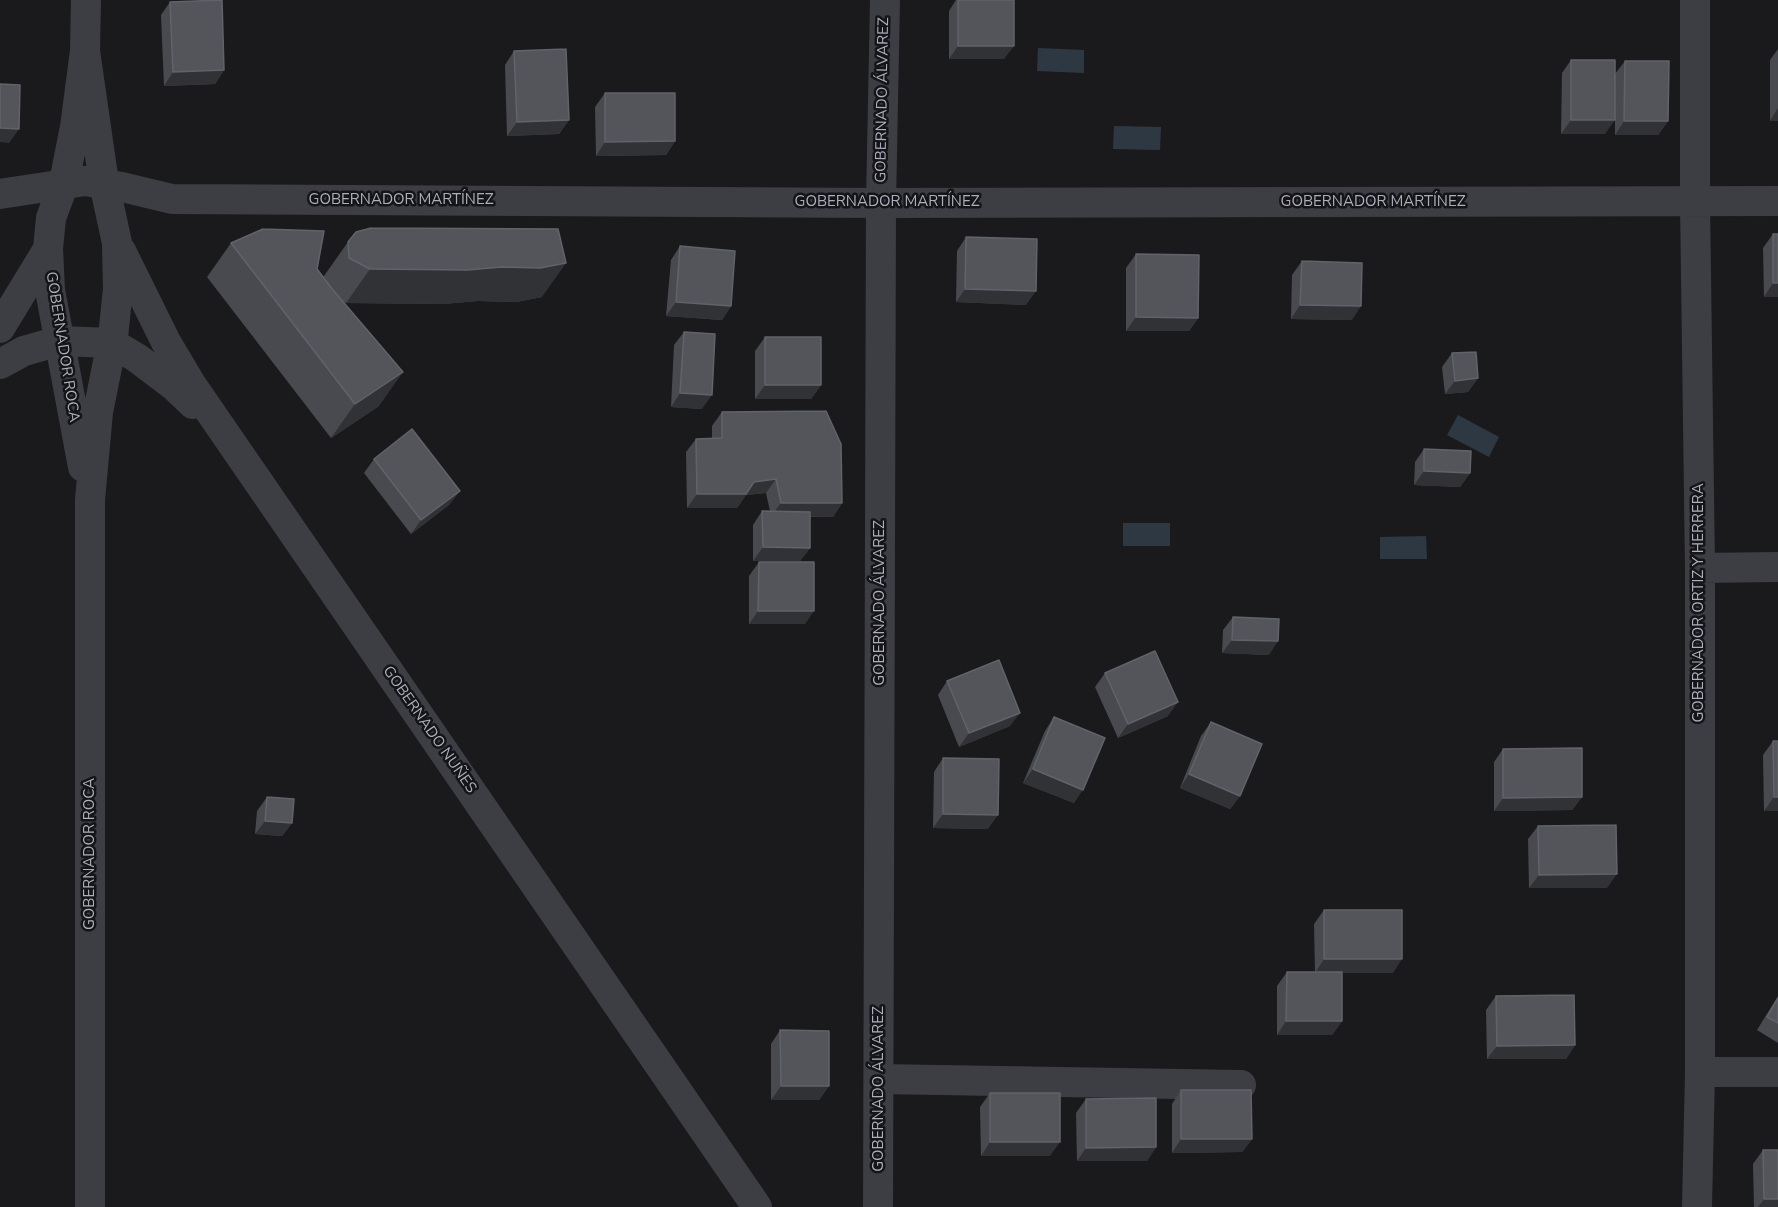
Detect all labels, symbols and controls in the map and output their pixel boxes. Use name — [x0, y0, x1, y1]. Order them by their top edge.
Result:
street label: GOBERNADO ÁLVAREZ — [873, 17, 893, 183]
street label: GOBERNADOR MARTÍNEZ — [309, 191, 493, 209]
street label: GOBERNADOR MARTÍNEZ — [795, 193, 979, 211]
street label: GOBERNADOR MARTÍNEZ — [1281, 193, 1465, 211]
street label: GOBERNADOR ROCA — [41, 270, 83, 424]
street label: GOBERNADOR ORTIZ Y HERRERA — [1690, 483, 1708, 723]
street label: GOBERNADO ÁLVAREZ — [871, 520, 889, 686]
street label: GOBERNADO NUÑES — [378, 663, 480, 797]
street label: GOBERNADOR ROCA — [81, 778, 99, 930]
street label: GOBERNADO ÁLVAREZ — [870, 1006, 888, 1172]

